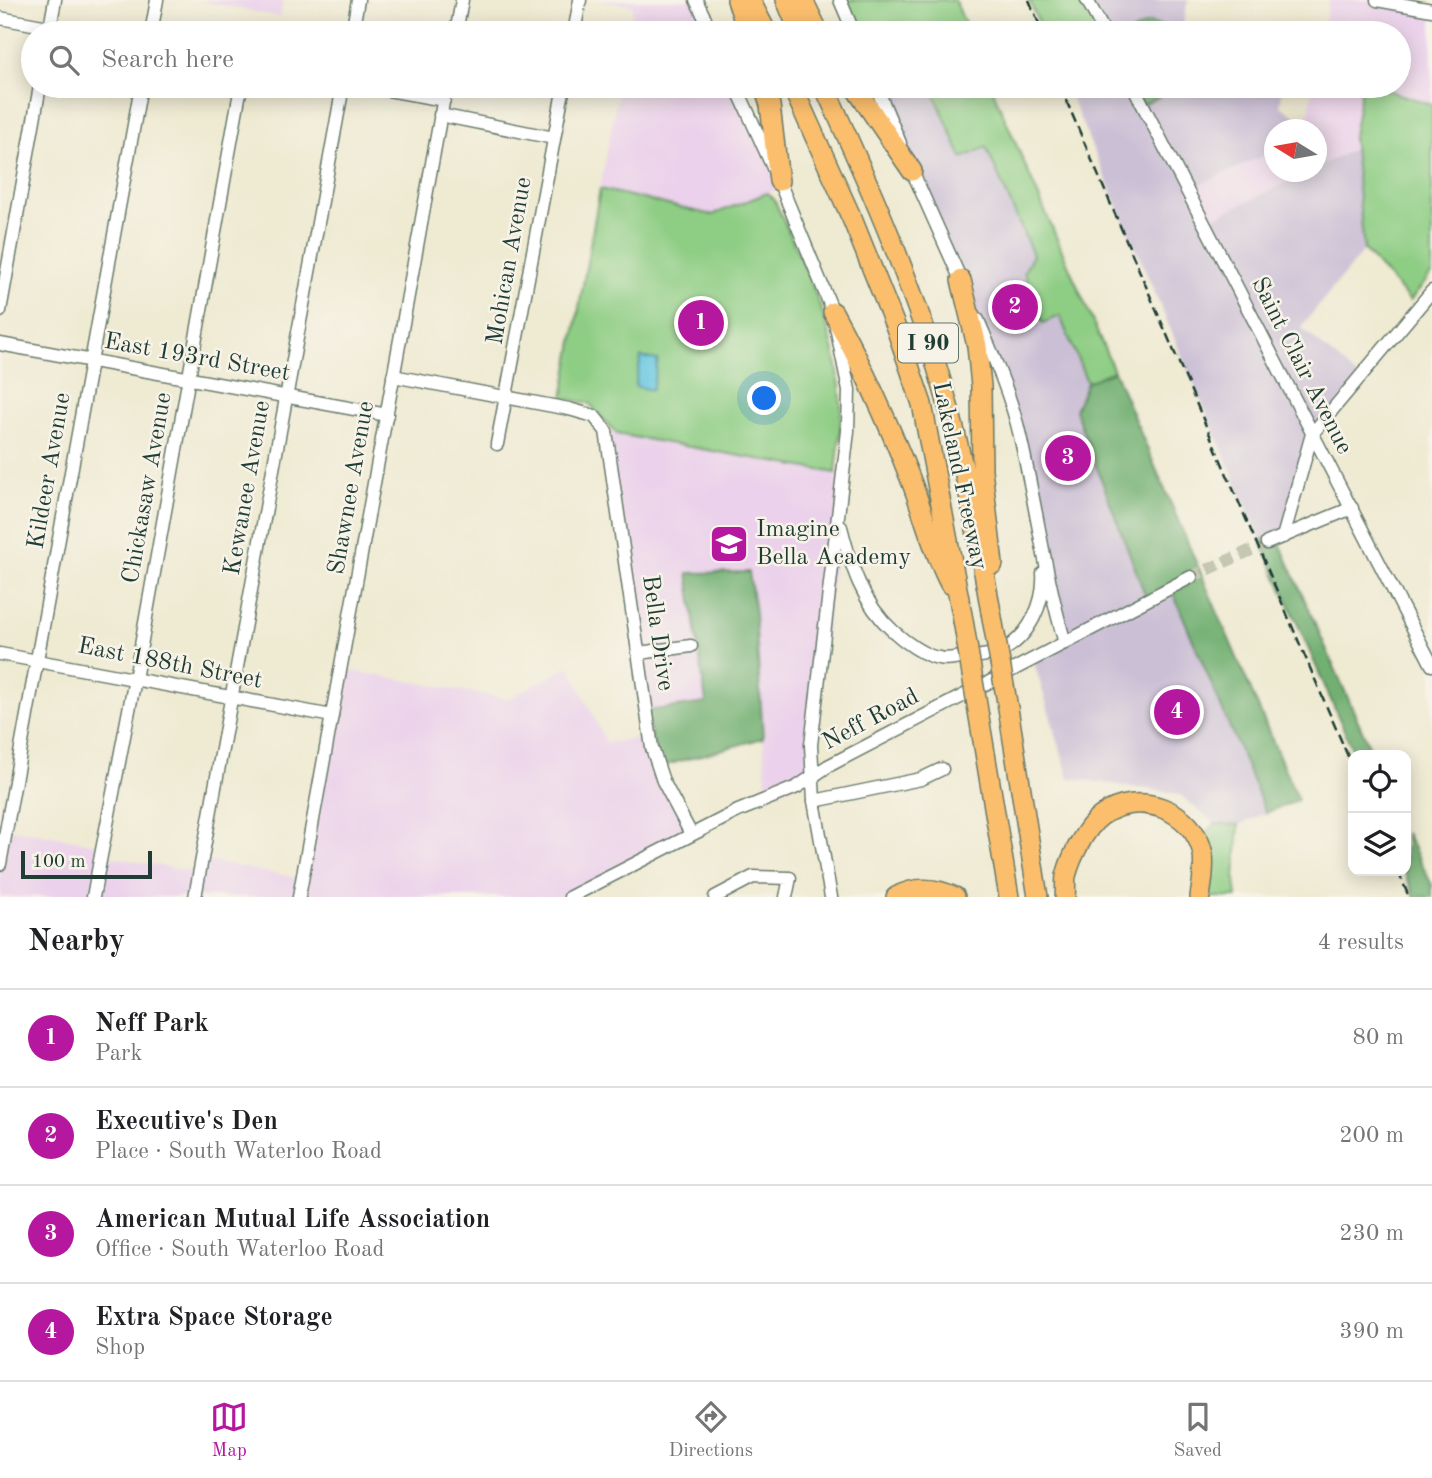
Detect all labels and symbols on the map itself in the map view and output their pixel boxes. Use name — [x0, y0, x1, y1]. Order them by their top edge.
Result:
north arrow — [1264, 119, 1327, 182]
street label: Mohican Avenue — [483, 175, 537, 347]
street label: Saint Clair Avenue — [1246, 274, 1356, 458]
pin: 2 — [992, 281, 1038, 333]
pin: 1 — [678, 297, 724, 349]
road number: I 90 — [898, 324, 958, 362]
street label: East 193rd Street — [102, 330, 292, 386]
street label: Lakeland Freeway — [927, 380, 991, 573]
your location — [747, 381, 781, 415]
street label: Kildeer Avenue — [24, 391, 76, 551]
street label: Chickasaw Avenue — [119, 391, 177, 585]
street label: Kewanee Avenue — [221, 399, 275, 577]
street label: Shawnee Avenue — [325, 399, 379, 577]
pin: 3 — [1045, 432, 1091, 484]
place label: Imagine Bella Academy — [756, 518, 911, 570]
school or university icon: Imagine Bella Academy — [708, 523, 750, 565]
street label: Bella Drive — [637, 573, 677, 693]
street label: East 188th Street — [76, 634, 264, 694]
street label: Neff Road — [819, 685, 923, 755]
pin: 4 — [1154, 686, 1200, 738]
scale bar — [21, 848, 152, 880]

